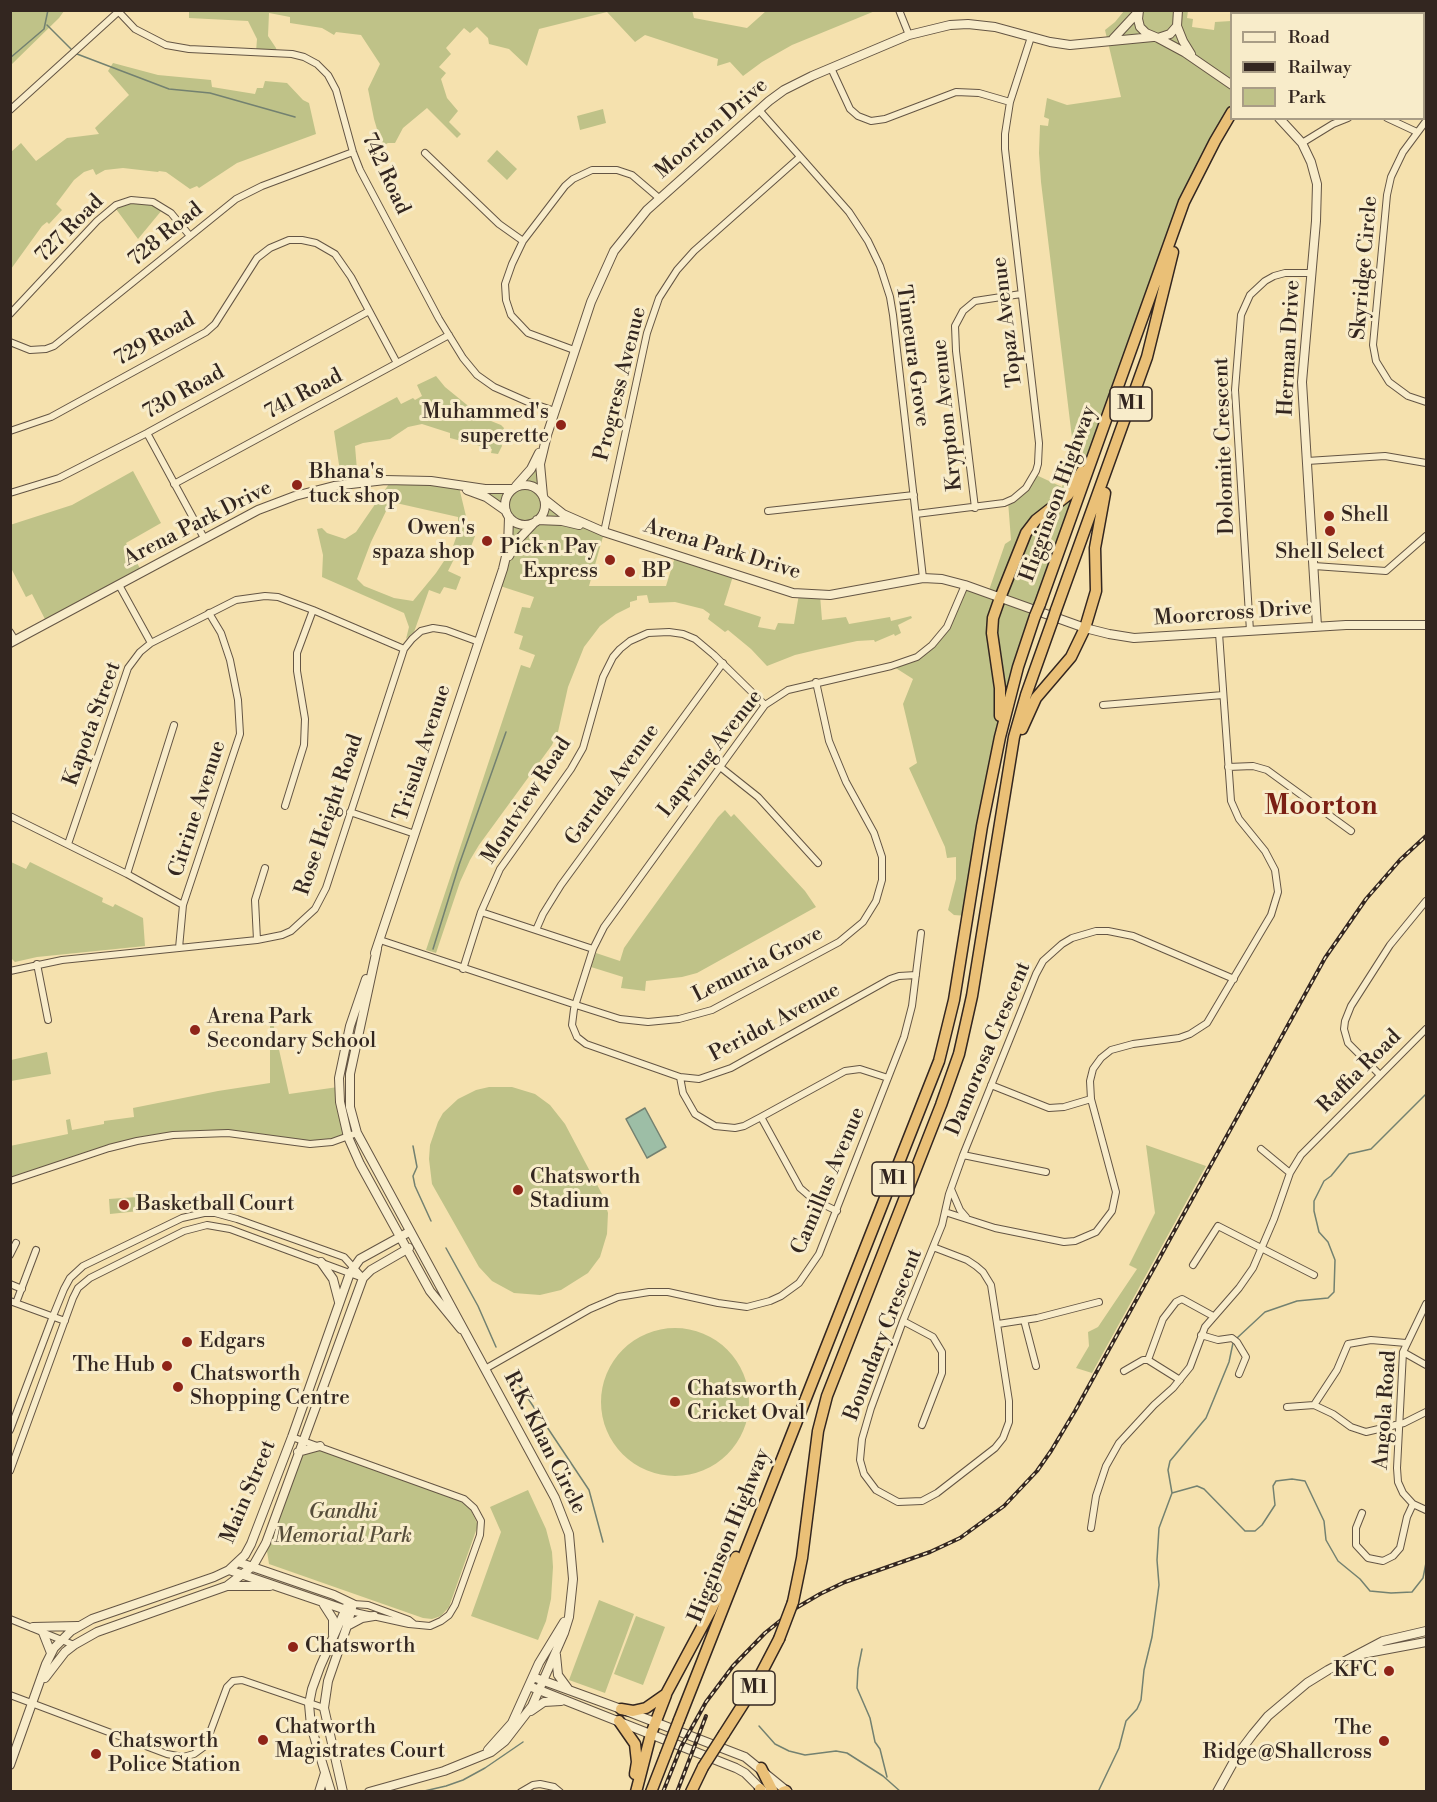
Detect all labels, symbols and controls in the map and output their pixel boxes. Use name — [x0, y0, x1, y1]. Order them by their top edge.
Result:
legend — [1230, 12, 1425, 120]
text: Road — [1288, 26, 1330, 49]
text: Railway — [1288, 56, 1351, 79]
street label: Moorton Drive — [650, 73, 774, 185]
text: Park — [1288, 86, 1325, 109]
street label: 742 Road — [355, 129, 415, 219]
street label: 727 Road — [31, 190, 109, 268]
street label: Skyridge Circle — [1346, 195, 1384, 341]
street label: 728 Road — [124, 197, 208, 273]
street label: Topaz Avenue — [988, 255, 1028, 389]
street label: Herman Drive — [1274, 279, 1306, 417]
street label: Timeura Grove — [890, 283, 934, 429]
street label: Progress Avenue — [590, 304, 652, 464]
street label: 729 Road — [110, 308, 200, 372]
street label: Krypton Avenue — [927, 338, 969, 492]
street label: Dolomite Crescent — [1209, 357, 1241, 535]
street label: 730 Road — [139, 360, 229, 426]
street label: 741 Road — [261, 364, 347, 426]
road number: M1 — [1110, 387, 1152, 421]
place label: Muhammed's superette — [422, 400, 549, 450]
street label: Higginson Highway — [1016, 403, 1102, 585]
marker: Muhammed's superette — [554, 418, 568, 432]
place label: Bhana's tuck shop — [309, 460, 400, 510]
street label: Arena Park Drive — [120, 476, 276, 572]
marker: Bhana's tuck shop — [290, 478, 304, 492]
place label: Shell — [1341, 503, 1389, 529]
marker: Shell — [1322, 509, 1336, 523]
street label: Arena Park Drive — [640, 514, 804, 586]
place label: Owen's spaza shop — [372, 516, 475, 566]
marker: Shell Select — [1323, 524, 1337, 538]
marker: Owen's spaza shop — [480, 534, 494, 548]
place label: Pick n Pay Express — [500, 535, 598, 585]
place label: Shell Select — [1275, 540, 1385, 566]
marker: Pick n Pay Express — [603, 553, 617, 567]
place label: BP — [642, 559, 671, 585]
marker: BP — [623, 565, 637, 579]
street label: Moorcross Drive — [1153, 596, 1313, 632]
street label: Kapota Street — [59, 658, 127, 790]
street label: Trisula Avenue — [389, 682, 457, 824]
street label: Lapwing Avenue — [653, 685, 769, 823]
street label: Garuda Avenue — [561, 719, 665, 851]
street label: Rose Height Road — [291, 731, 369, 899]
street label: Montview Road — [477, 733, 577, 869]
street label: Citrine Avenue — [164, 738, 232, 880]
district label: Moorton — [1264, 792, 1378, 824]
street label: Lemuria Grove — [689, 921, 827, 1009]
street label: Damorosa Crescent — [941, 958, 1037, 1140]
street label: Peridot Avenue — [705, 978, 845, 1068]
place label: Arena Park Secondary School — [207, 1005, 376, 1055]
marker: Arena Park Secondary School — [188, 1023, 202, 1037]
street label: Raffia Road — [1313, 1025, 1407, 1119]
street label: Camillus Avenue — [787, 1104, 871, 1258]
road number: M1 — [872, 1162, 914, 1196]
place label: Chatsworth Stadium — [530, 1165, 641, 1215]
marker: Chatsworth Stadium — [511, 1183, 525, 1197]
place label: Basketball Court — [136, 1192, 294, 1218]
marker: Basketball Court — [117, 1198, 131, 1212]
street label: Boundary Crescent — [840, 1245, 928, 1425]
place label: Edgars — [199, 1329, 265, 1355]
marker: Edgars — [180, 1335, 194, 1349]
street label: Angola Road — [1369, 1350, 1403, 1470]
place label: The Hub — [72, 1353, 155, 1379]
marker: The Hub — [160, 1359, 174, 1373]
place label: Chatsworth Shopping Centre — [190, 1362, 350, 1412]
street label: R.K. Khan Circle — [497, 1368, 591, 1518]
place label: Chatsworth Cricket Oval — [687, 1377, 805, 1427]
marker: Chatsworth Shopping Centre — [171, 1380, 185, 1394]
marker: Chatsworth Cricket Oval — [668, 1395, 682, 1409]
street label: Main Street — [216, 1436, 282, 1548]
street label: Higginson Highway — [684, 1445, 776, 1627]
park label: Gandhi Memorial Park — [274, 1500, 412, 1550]
place label: Chatsworth — [305, 1634, 416, 1660]
marker: Chatsworth — [286, 1640, 300, 1654]
place label: KFC — [1333, 1658, 1377, 1684]
marker: KFC — [1382, 1664, 1396, 1678]
road number: M1 — [733, 1671, 775, 1705]
place label: Chatworth Magistrates Court — [275, 1715, 445, 1765]
place label: The Ridge@Shallcross — [1203, 1716, 1372, 1766]
place label: Chatsworth Police Station — [108, 1729, 241, 1779]
marker: Chatworth Magistrates Court — [256, 1733, 270, 1747]
marker: The Ridge@Shallcross — [1377, 1734, 1391, 1748]
marker: Chatsworth Police Station — [89, 1747, 103, 1761]

